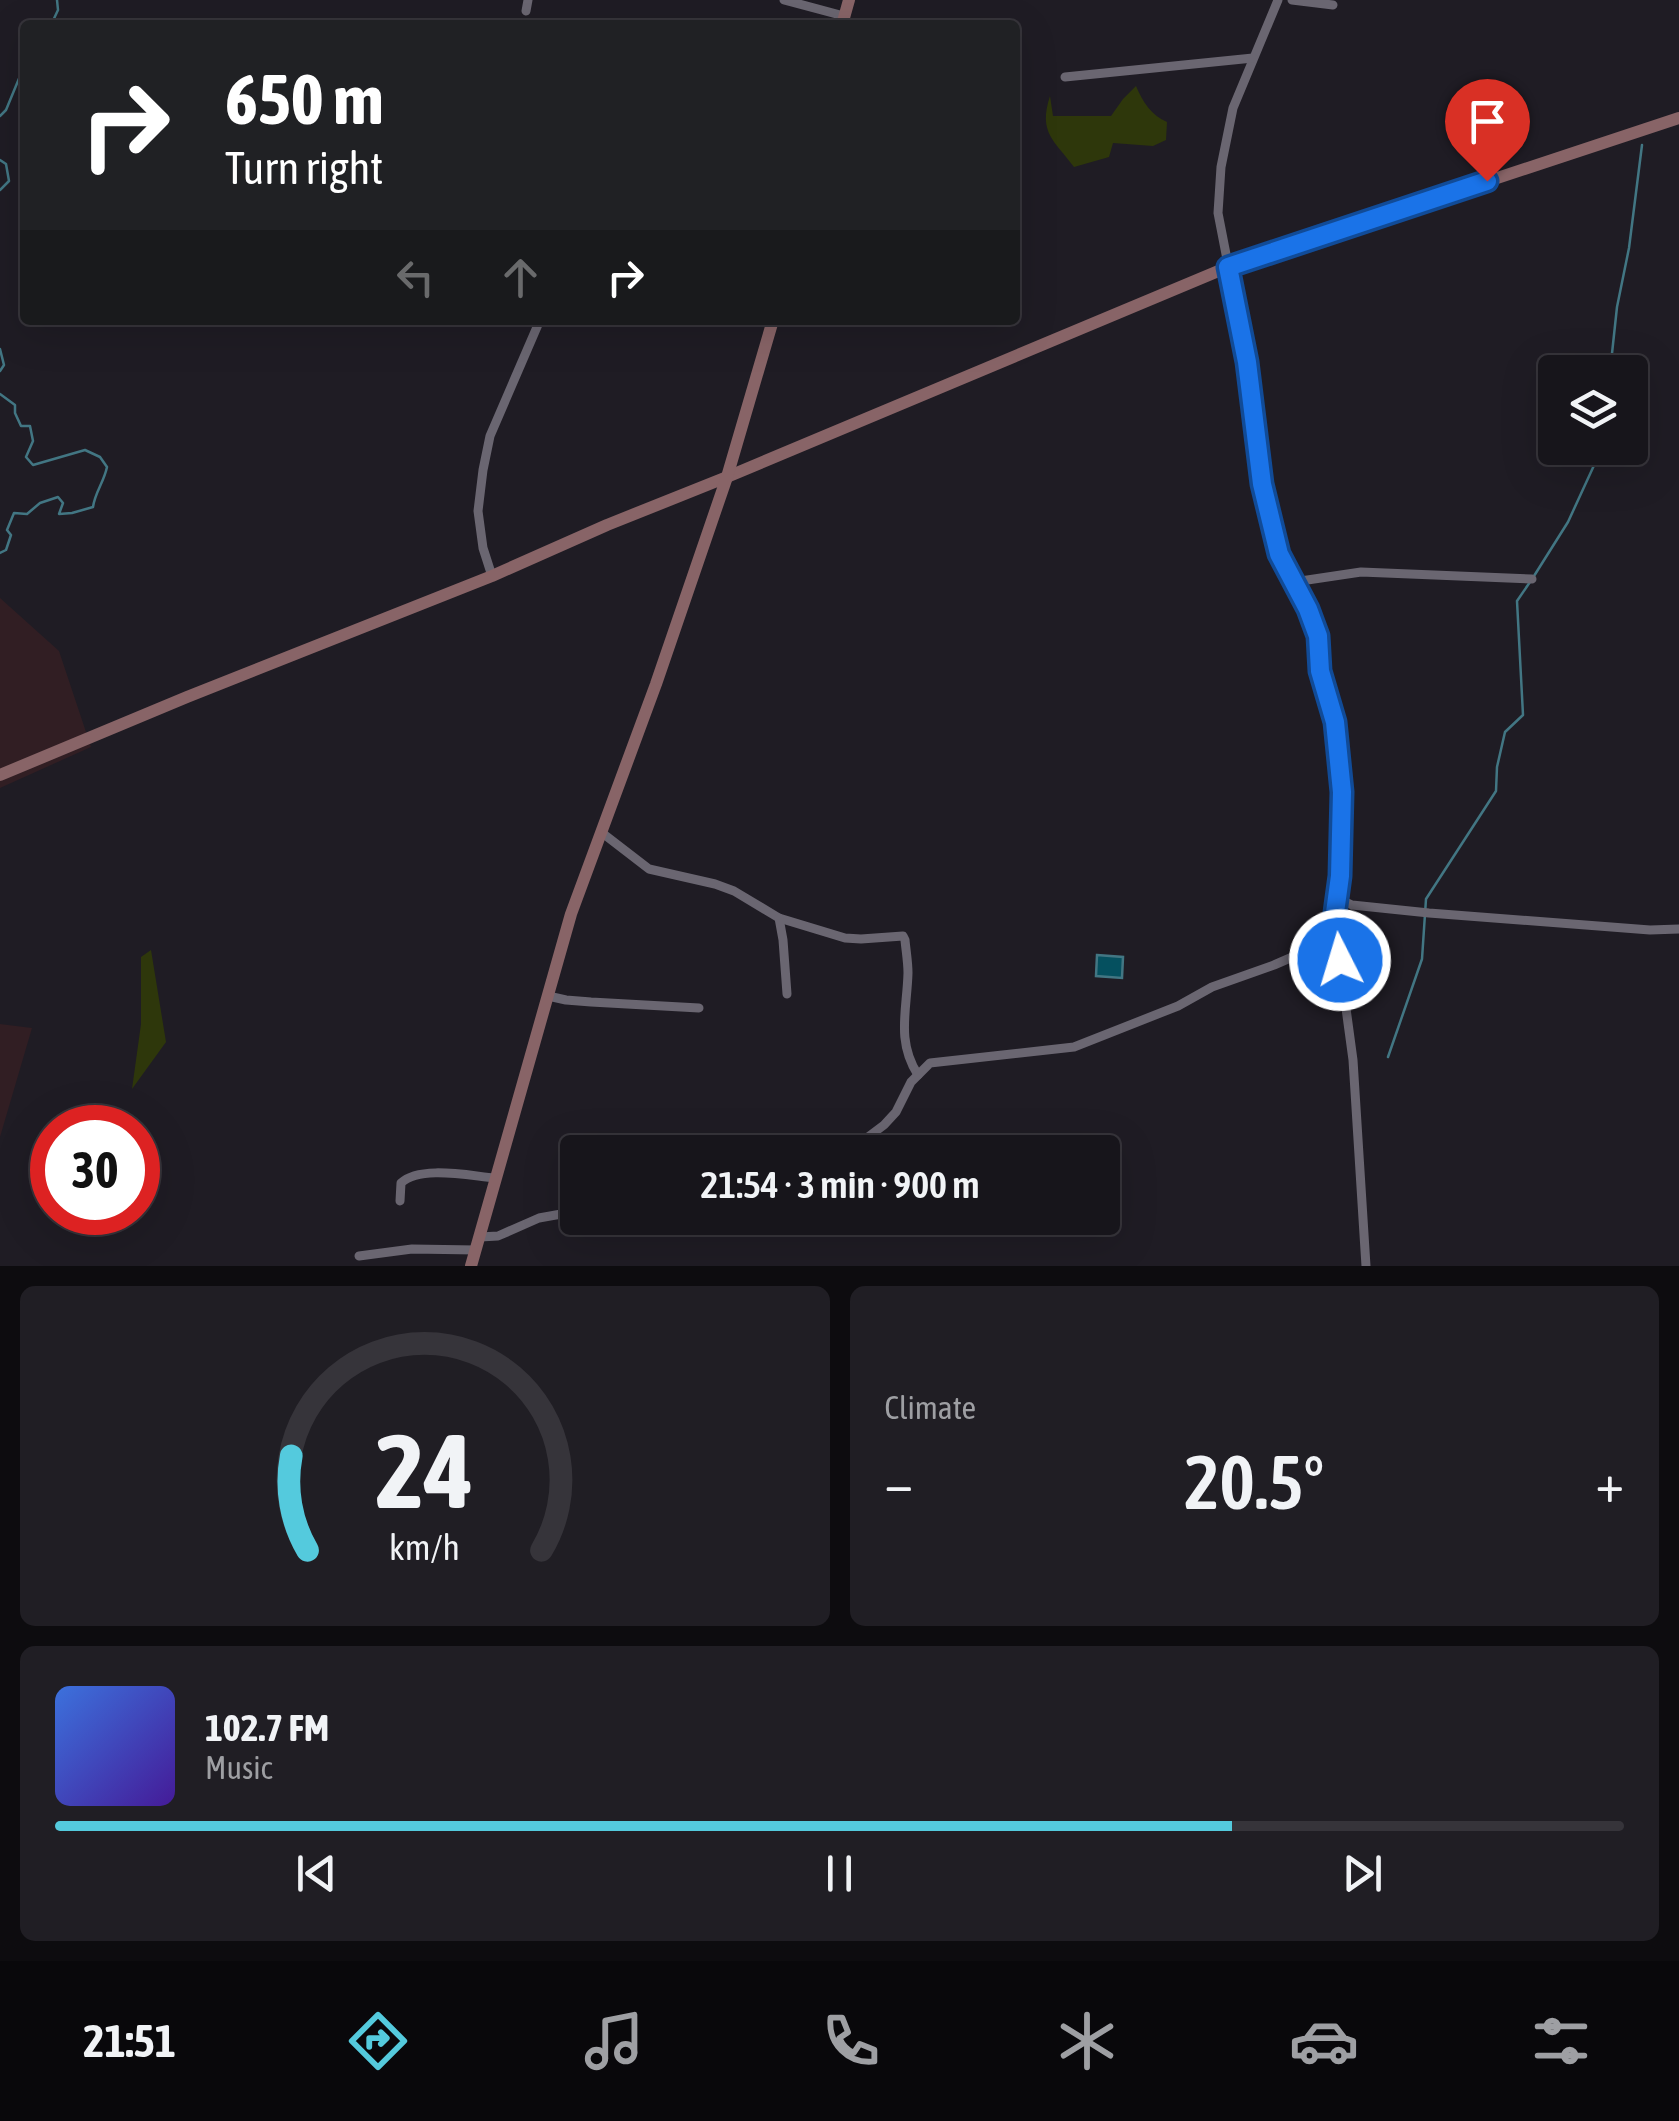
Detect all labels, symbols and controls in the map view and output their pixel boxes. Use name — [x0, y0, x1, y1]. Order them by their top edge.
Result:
text: 650 m — [225, 59, 384, 139]
icon: right — [60, 60, 190, 190]
pin — [1445, 79, 1530, 182]
icon: arrive — [1460, 94, 1515, 149]
text: Turn right — [225, 142, 383, 194]
icon: left — [388, 250, 443, 305]
icon: ahead — [493, 250, 548, 305]
icon: right — [598, 250, 653, 305]
map controls — [1538, 355, 1648, 465]
button: layers — [1538, 355, 1648, 465]
position arrow — [1288, 908, 1392, 1012]
speed limit sign: 30 — [30, 1105, 160, 1235]
text: 21:54 · 3 min · 900 m — [700, 1163, 980, 1206]
text: Climate — [885, 1389, 976, 1426]
text: 24 — [376, 1411, 474, 1530]
text: 20.5° — [1184, 1439, 1324, 1525]
text: − — [885, 1451, 913, 1514]
text: + — [1595, 1451, 1624, 1514]
text: km/h — [389, 1527, 460, 1568]
text: 102.7 FM — [205, 1706, 329, 1749]
text: Music — [205, 1749, 272, 1786]
icon: previous — [289, 1846, 344, 1901]
icon: pause — [812, 1846, 867, 1901]
icon: next — [1335, 1846, 1390, 1901]
icon: directions — [343, 2006, 413, 2076]
icon: music — [579, 2006, 649, 2076]
icon: phone — [816, 2006, 886, 2076]
icon: climate — [1052, 2006, 1122, 2076]
icon: car — [1289, 2006, 1359, 2076]
icon: filters — [1526, 2006, 1596, 2076]
text: 21:51 — [83, 2015, 176, 2067]

